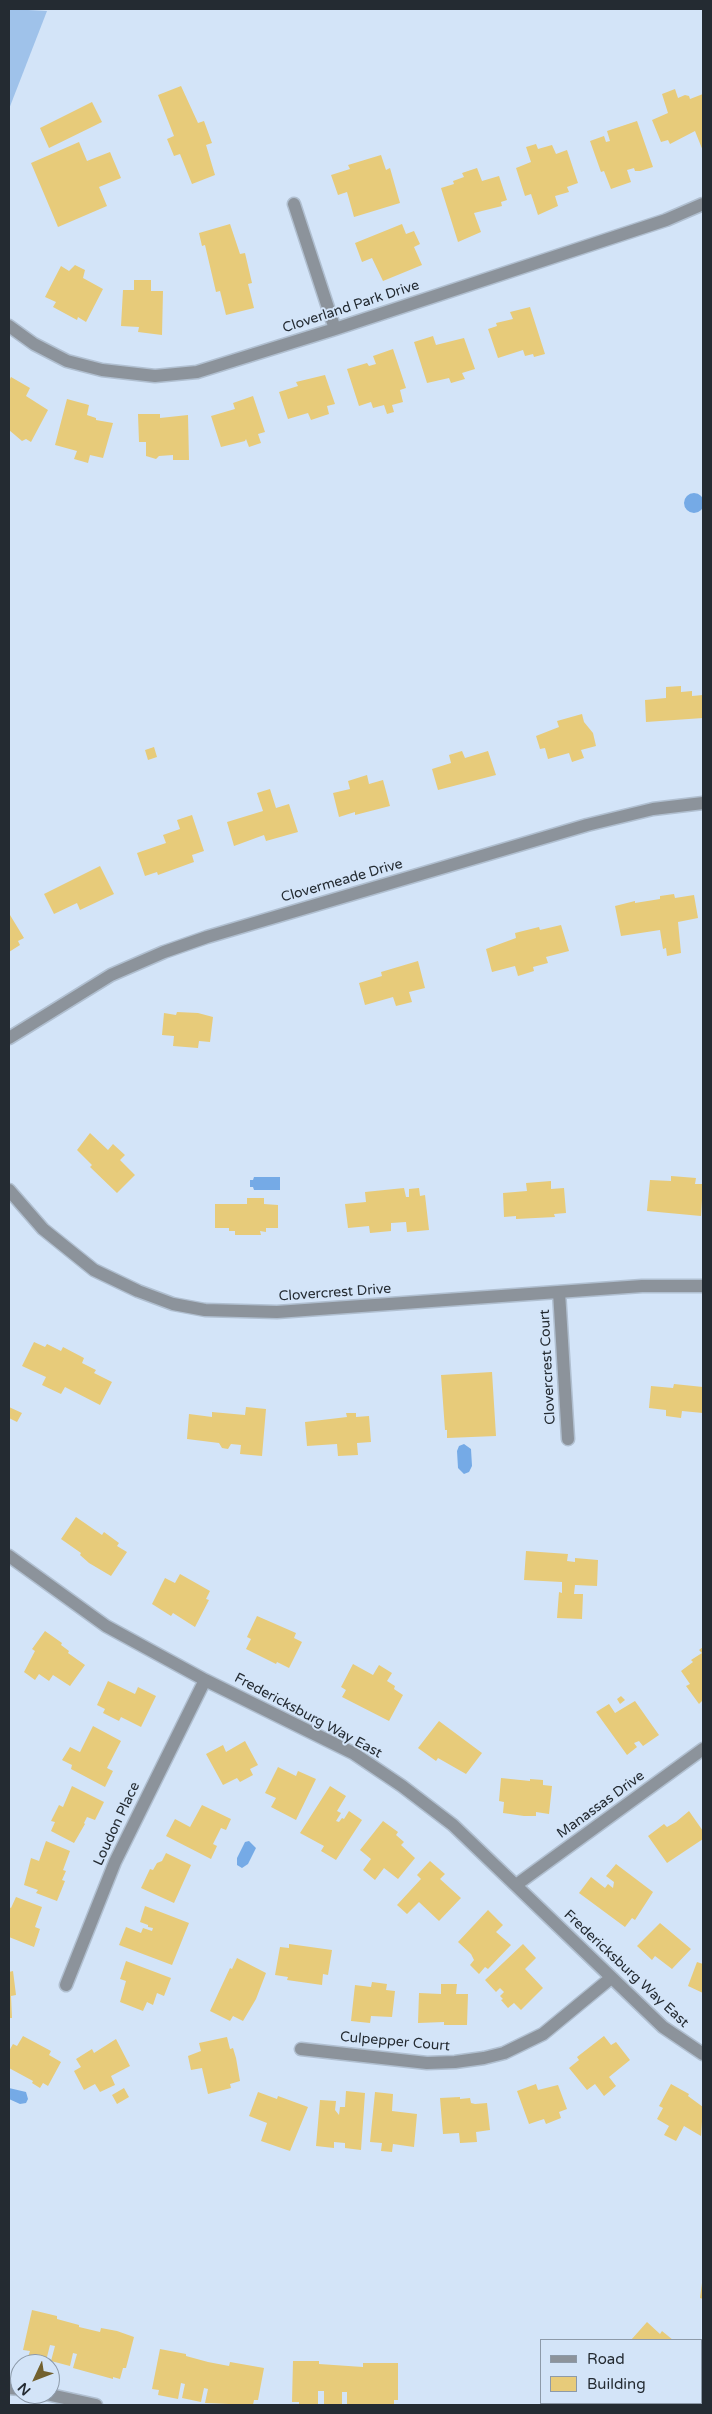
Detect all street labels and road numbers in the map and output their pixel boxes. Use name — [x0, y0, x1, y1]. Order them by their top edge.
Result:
street label: Cloverland Park Drive — [281, 277, 421, 337]
street label: Clovermeade Drive — [279, 856, 405, 906]
street label: Clovercrest Drive — [278, 1281, 392, 1305]
street label: Clovercrest Court — [537, 1309, 559, 1425]
street label: Fredericksburg Way East — [231, 1670, 385, 1762]
street label: Manassas Drive — [554, 1768, 648, 1842]
street label: Loudon Place — [90, 1779, 144, 1869]
street label: Fredericksburg Way East — [560, 1907, 692, 2031]
street label: Culpepper Court — [339, 2029, 451, 2055]

